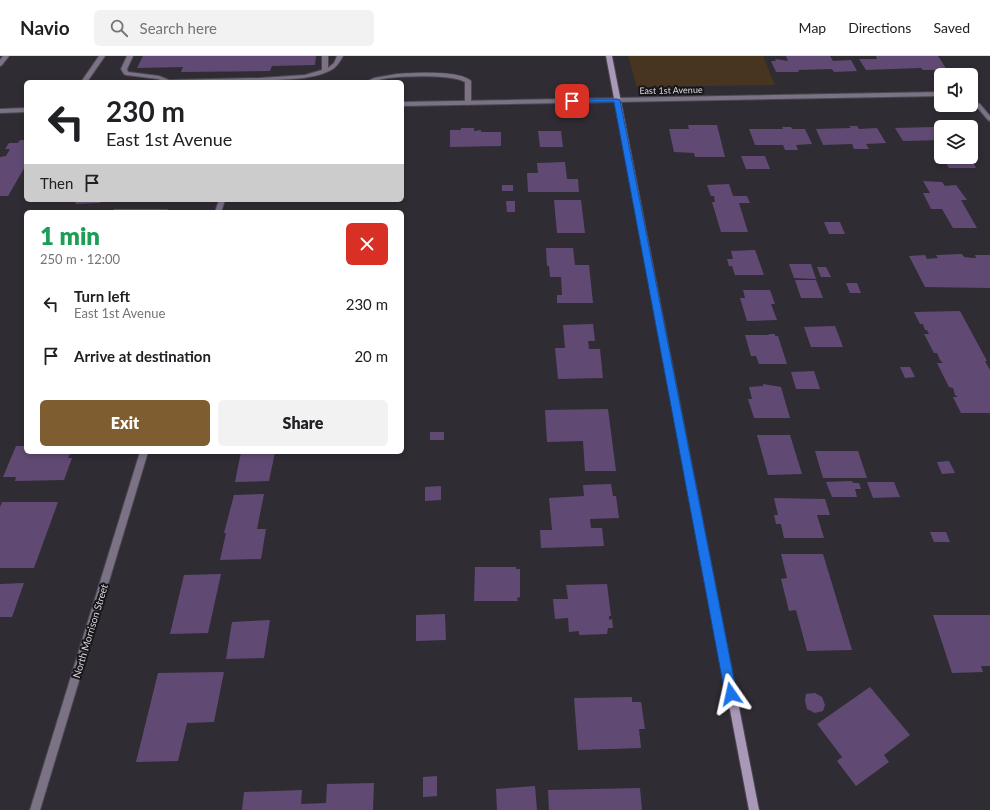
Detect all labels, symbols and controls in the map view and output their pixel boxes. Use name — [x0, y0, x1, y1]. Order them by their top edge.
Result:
search box — [94, 10, 374, 46]
text: Navio — [20, 16, 70, 39]
icon: search — [108, 17, 130, 39]
text: Search here — [140, 19, 217, 37]
text: Map — [799, 19, 826, 36]
text: Directions — [848, 19, 911, 36]
text: Saved — [933, 19, 970, 36]
map controls — [934, 68, 978, 164]
button: sound — [934, 68, 978, 112]
pin — [555, 84, 589, 118]
street label: East 1st Avenue — [639, 84, 703, 96]
icon: arrive — [561, 90, 583, 112]
text: 230 m — [106, 94, 185, 128]
icon: left — [40, 96, 92, 148]
button: layers — [934, 120, 978, 164]
text: East 1st Avenue — [106, 128, 232, 150]
icon: arrive — [81, 172, 103, 194]
text: Then — [40, 174, 73, 192]
text: 1 min — [40, 221, 100, 250]
button: close — [346, 223, 388, 265]
text: 250 m · 12:00 — [40, 251, 120, 267]
text: Turn left — [74, 287, 130, 305]
icon: left — [40, 293, 62, 315]
text: 230 m — [346, 295, 388, 313]
text: East 1st Avenue — [74, 305, 165, 321]
icon: arrive — [40, 345, 62, 367]
text: Arrive at destination — [74, 347, 211, 365]
text: 20 m — [354, 347, 388, 365]
button: Exit — [40, 400, 210, 446]
button: Share — [218, 400, 388, 446]
street label: North Morrison Street — [70, 582, 110, 679]
position arrow — [710, 673, 752, 715]

